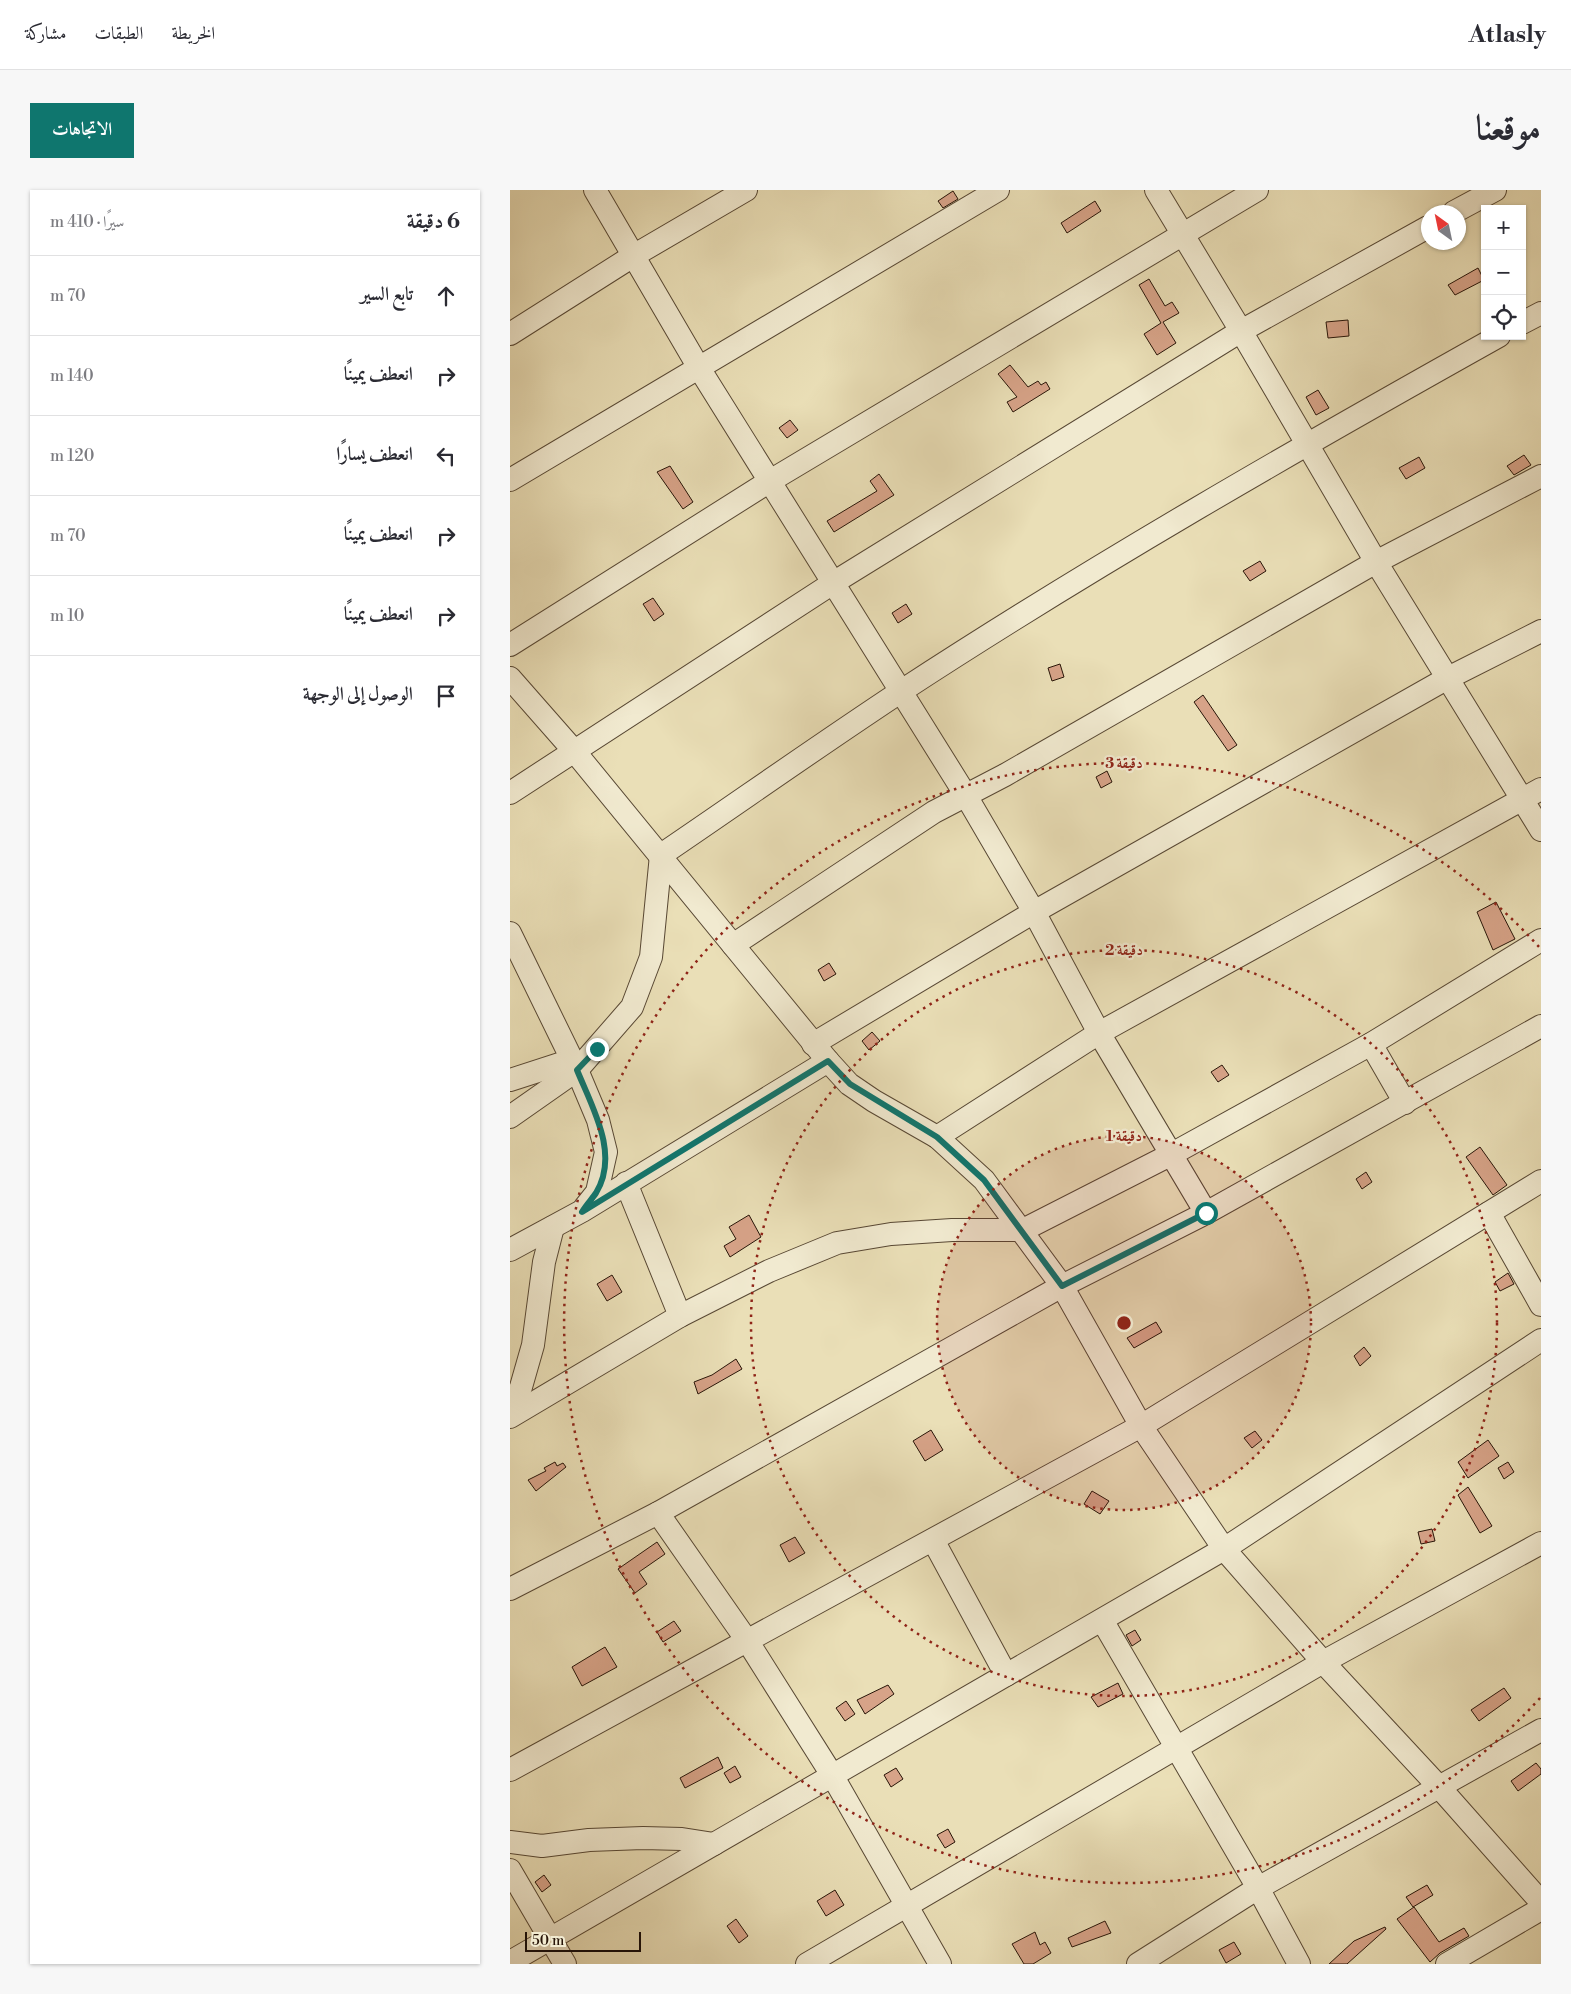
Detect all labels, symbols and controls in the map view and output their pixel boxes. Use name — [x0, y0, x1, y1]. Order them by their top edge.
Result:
text: Atlasly — [1469, 20, 1546, 50]
text: مشاركة — [25, 22, 66, 45]
text: الطبقات — [94, 22, 143, 45]
text: الخريطة — [171, 22, 215, 45]
button: الاتجاهات — [30, 103, 134, 158]
text: موقعنا — [1476, 107, 1541, 150]
north arrow — [1421, 205, 1466, 250]
map controls — [1481, 205, 1526, 340]
button: + — [1481, 205, 1526, 250]
text: 6 دقيقة — [407, 209, 460, 235]
text: سيرًا · 410 m — [50, 212, 124, 232]
button: − — [1481, 250, 1526, 295]
text: تابع السير — [360, 282, 413, 306]
icon: ahead — [432, 282, 460, 310]
text: 70 m — [50, 286, 86, 306]
button: locate — [1481, 295, 1526, 340]
text: انعطف يمينًا — [344, 362, 413, 386]
icon: right — [432, 362, 460, 390]
text: 140 m — [50, 366, 94, 386]
text: انعطف يسارًا — [336, 442, 413, 466]
icon: left — [432, 442, 460, 470]
text: 120 m — [50, 446, 94, 466]
text: انعطف يمينًا — [344, 522, 413, 546]
icon: right — [432, 522, 460, 550]
text: 70 m — [50, 526, 86, 546]
text: انعطف يمينًا — [344, 602, 413, 626]
icon: right — [432, 602, 460, 630]
text: 10 m — [50, 606, 84, 626]
text: الوصول إلى الوجهة — [303, 682, 413, 706]
icon: arrive — [432, 682, 460, 710]
text: 3 دقيقة — [1105, 754, 1143, 773]
text: 2 دقيقة — [1105, 941, 1143, 960]
route end — [586, 1038, 609, 1061]
text: 1 دقيقة — [1106, 1127, 1142, 1146]
route start — [1195, 1202, 1218, 1225]
centre of rings — [1115, 1314, 1133, 1332]
scale bar — [525, 1929, 641, 1952]
text: 50 m — [532, 1932, 564, 1950]

